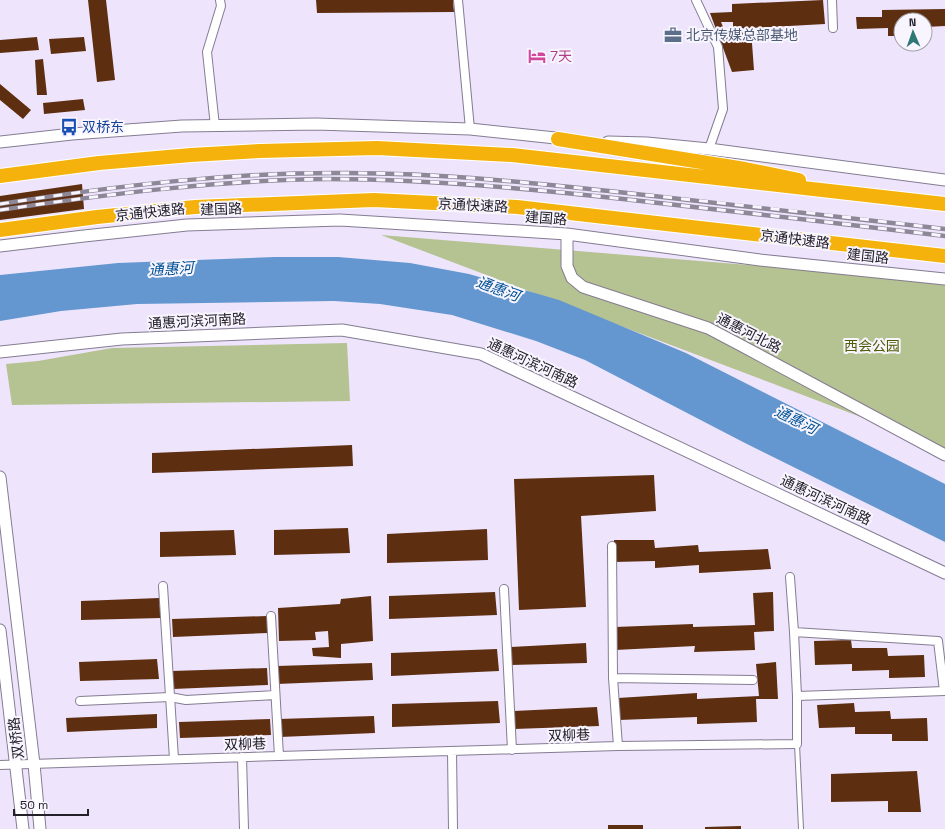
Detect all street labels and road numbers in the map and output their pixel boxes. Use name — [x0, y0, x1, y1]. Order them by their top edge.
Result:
street label: 京通快速路 — [438, 194, 508, 216]
street label: 京通快速路 — [114, 199, 186, 225]
street label: 建国路 — [200, 199, 242, 219]
street label: 建国路 — [524, 208, 568, 228]
street label: 京通快速路 — [759, 226, 831, 252]
street label: 建国路 — [846, 245, 890, 267]
street label: 通惠河滨河南路 — [148, 309, 246, 333]
street label: 通惠河北路 — [714, 309, 784, 357]
street label: 通惠河滨河南路 — [485, 334, 581, 392]
street label: 通惠河滨河南路 — [778, 471, 874, 529]
street label: 双桥路 — [5, 716, 27, 760]
street label: 双柳巷 — [548, 725, 590, 745]
street label: 双柳巷 — [224, 734, 266, 754]

